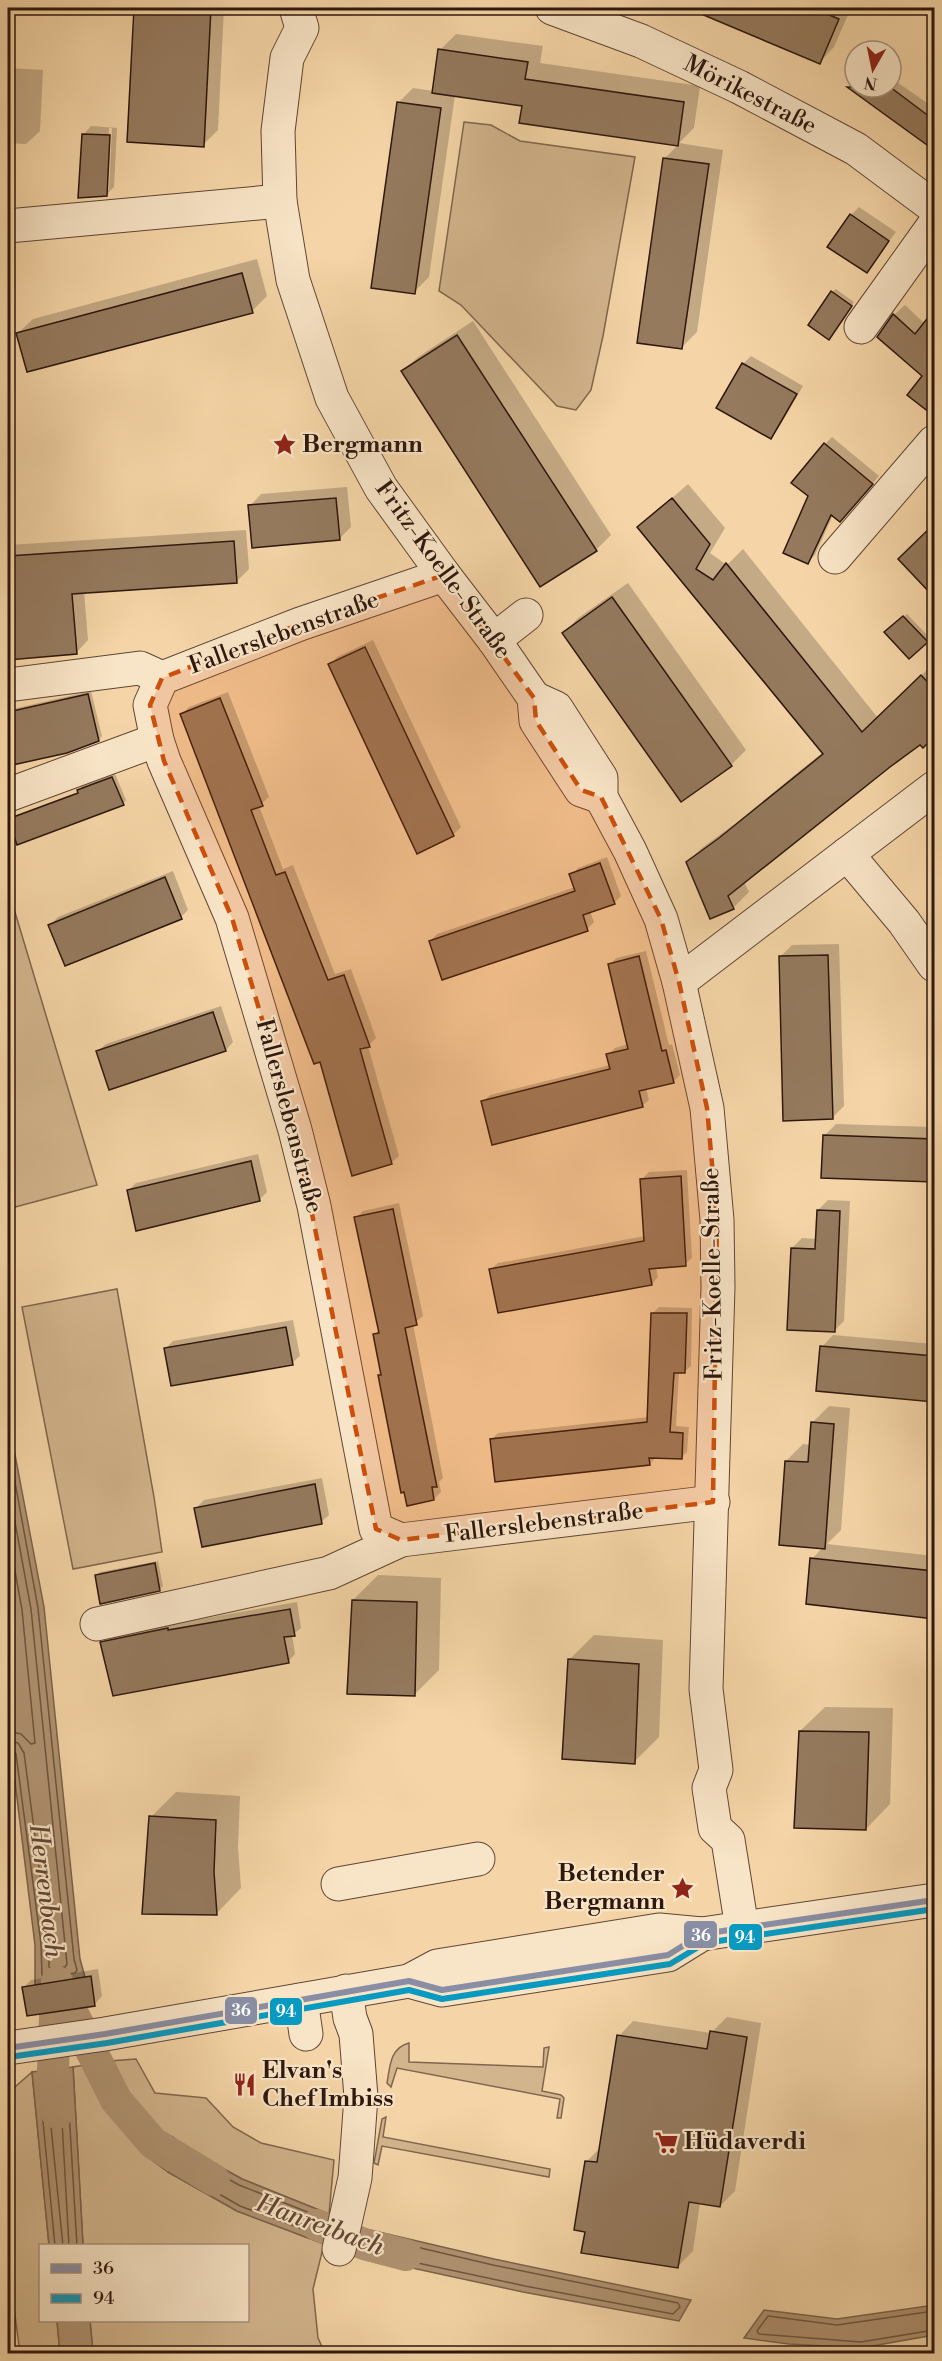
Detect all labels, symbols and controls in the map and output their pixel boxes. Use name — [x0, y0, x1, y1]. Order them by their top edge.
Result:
north arrow — [843, 39, 903, 99]
street label: Mörikestraße — [679, 49, 821, 141]
text: N — [863, 72, 879, 94]
place label: Bergmann — [302, 430, 423, 460]
place icon: Bergmann — [271, 432, 297, 458]
street label: Fritz-Koelle-Straße — [368, 475, 518, 665]
street label: Fallerslebenstraße — [185, 585, 383, 681]
street label: Fallerslebenstraße — [249, 1015, 329, 1217]
street label: Fritz-Koelle-Straße — [696, 1167, 730, 1381]
street label: Fallerslebenstraße — [443, 1496, 645, 1550]
water label: Herrenbach — [22, 1821, 70, 1960]
place label: Betender Bergmann — [544, 1859, 665, 1917]
place icon: Betender Bergmann — [670, 1875, 696, 1901]
line badge: 36 — [683, 1920, 718, 1949]
line badge: 94 — [728, 1923, 763, 1951]
text: 36 — [691, 1926, 711, 1946]
text: 94 — [735, 1928, 756, 1948]
line badge: 36 — [224, 1996, 258, 2025]
line badge: 94 — [269, 1997, 303, 2026]
text: 36 — [231, 2001, 251, 2021]
text: 94 — [276, 2002, 297, 2022]
place label: Elvan's Chef Imbiss — [262, 2056, 393, 2114]
restaurant icon: Elvan's Chef Imbiss — [231, 2072, 257, 2098]
place label: Hüdaverdi — [684, 2127, 806, 2157]
supermarket icon: Hüdaverdi — [653, 2129, 679, 2155]
water label: Hanreibach — [251, 2187, 389, 2263]
legend — [39, 2244, 249, 2322]
text: 36 — [93, 2257, 114, 2280]
text: 94 — [93, 2287, 115, 2310]

